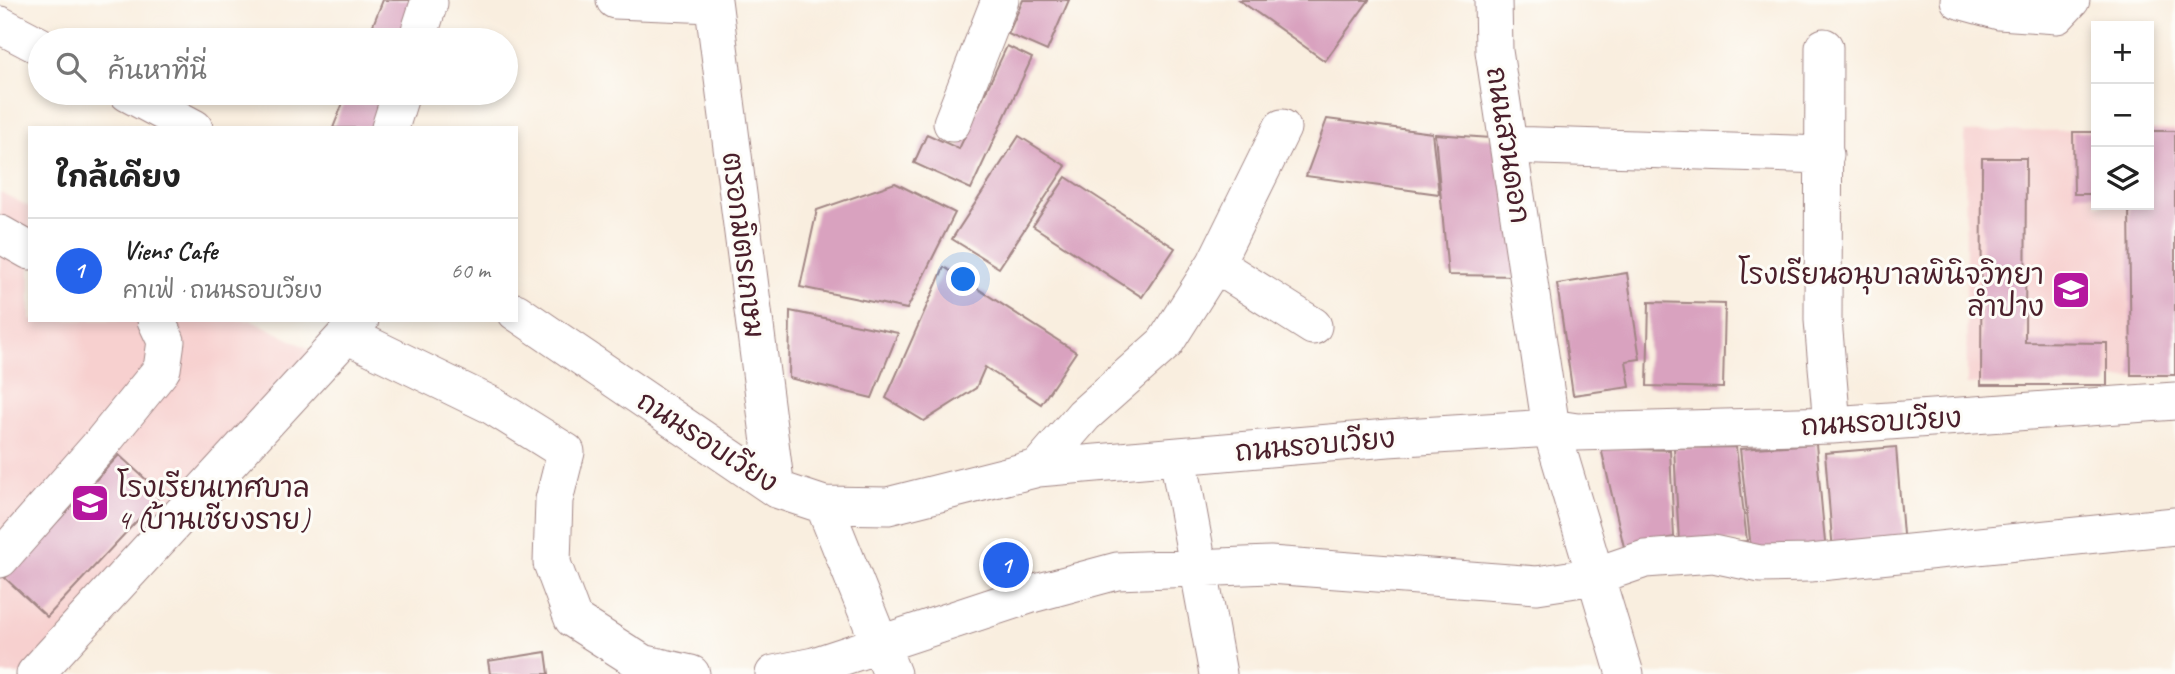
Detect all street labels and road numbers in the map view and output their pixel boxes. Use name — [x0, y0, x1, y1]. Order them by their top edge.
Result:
street label: ถนนสวนดอก — [1479, 64, 1538, 226]
street label: ตรอกมิตรเกษม — [715, 150, 772, 340]
street label: ถนนรอบเวียง — [631, 383, 785, 500]
street label: ถนนรอบเวียง — [1800, 400, 1962, 443]
street label: ถนนรอบเวียง — [1233, 420, 1397, 469]

